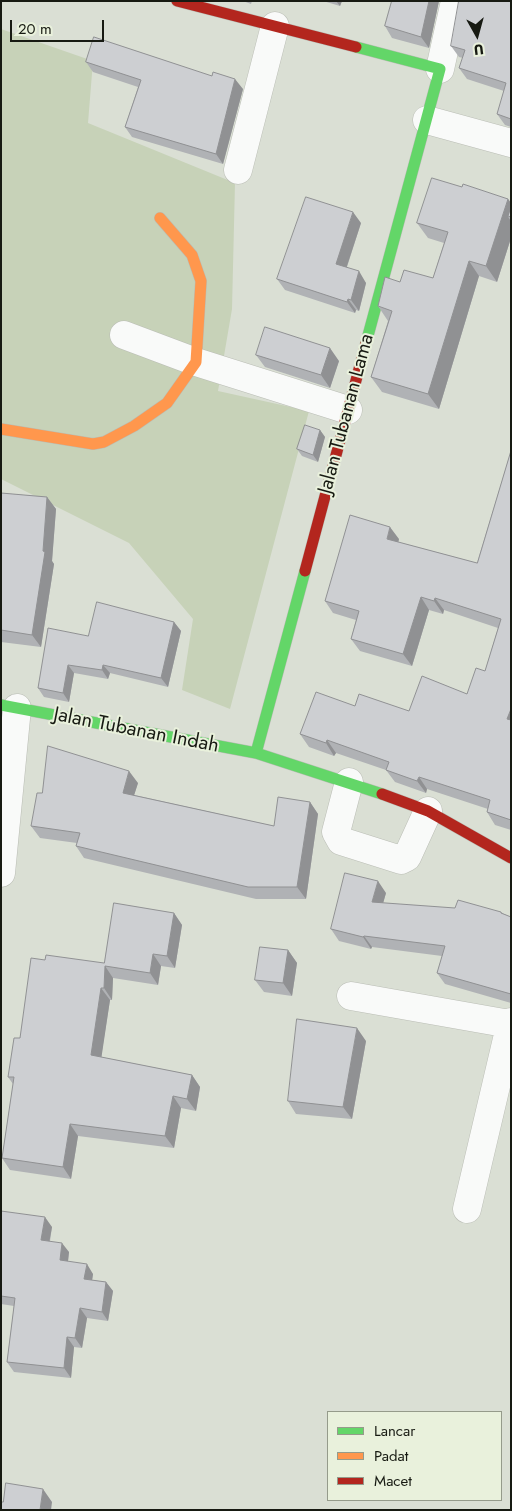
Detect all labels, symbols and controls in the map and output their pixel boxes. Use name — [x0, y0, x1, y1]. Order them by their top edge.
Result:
scale bar — [12, 10, 106, 42]
north arrow — [452, 10, 502, 60]
text: 20 m — [18, 18, 52, 40]
text: U — [473, 39, 485, 60]
street label: Jalan Tubanan Lama — [314, 331, 380, 497]
street label: Jalan Tubanan Indah — [51, 703, 221, 759]
legend — [327, 1411, 502, 1501]
text: Lancar — [374, 1420, 415, 1442]
text: Padat — [374, 1445, 408, 1467]
text: Macet — [374, 1470, 412, 1492]

